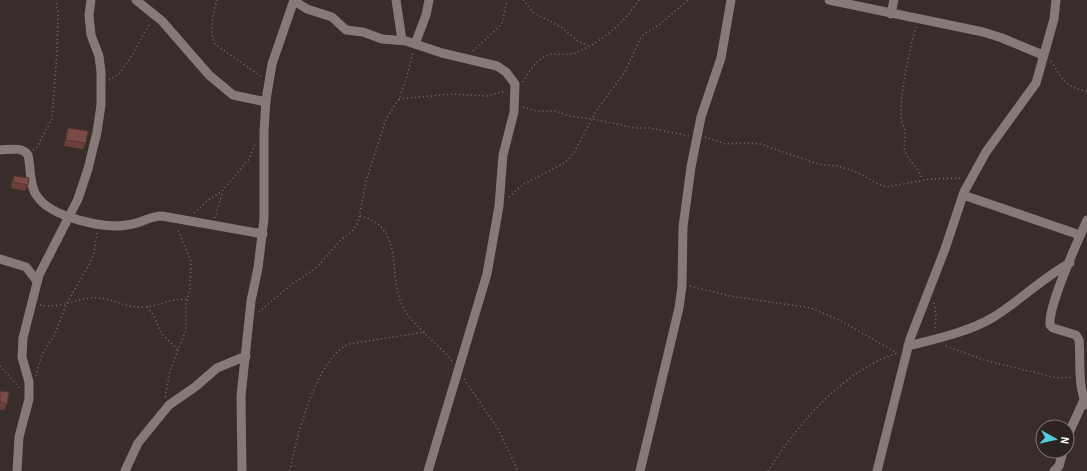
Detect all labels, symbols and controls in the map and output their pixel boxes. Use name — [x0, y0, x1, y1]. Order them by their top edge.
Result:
north arrow — [1035, 419, 1075, 459]
text: N — [1057, 436, 1071, 445]

